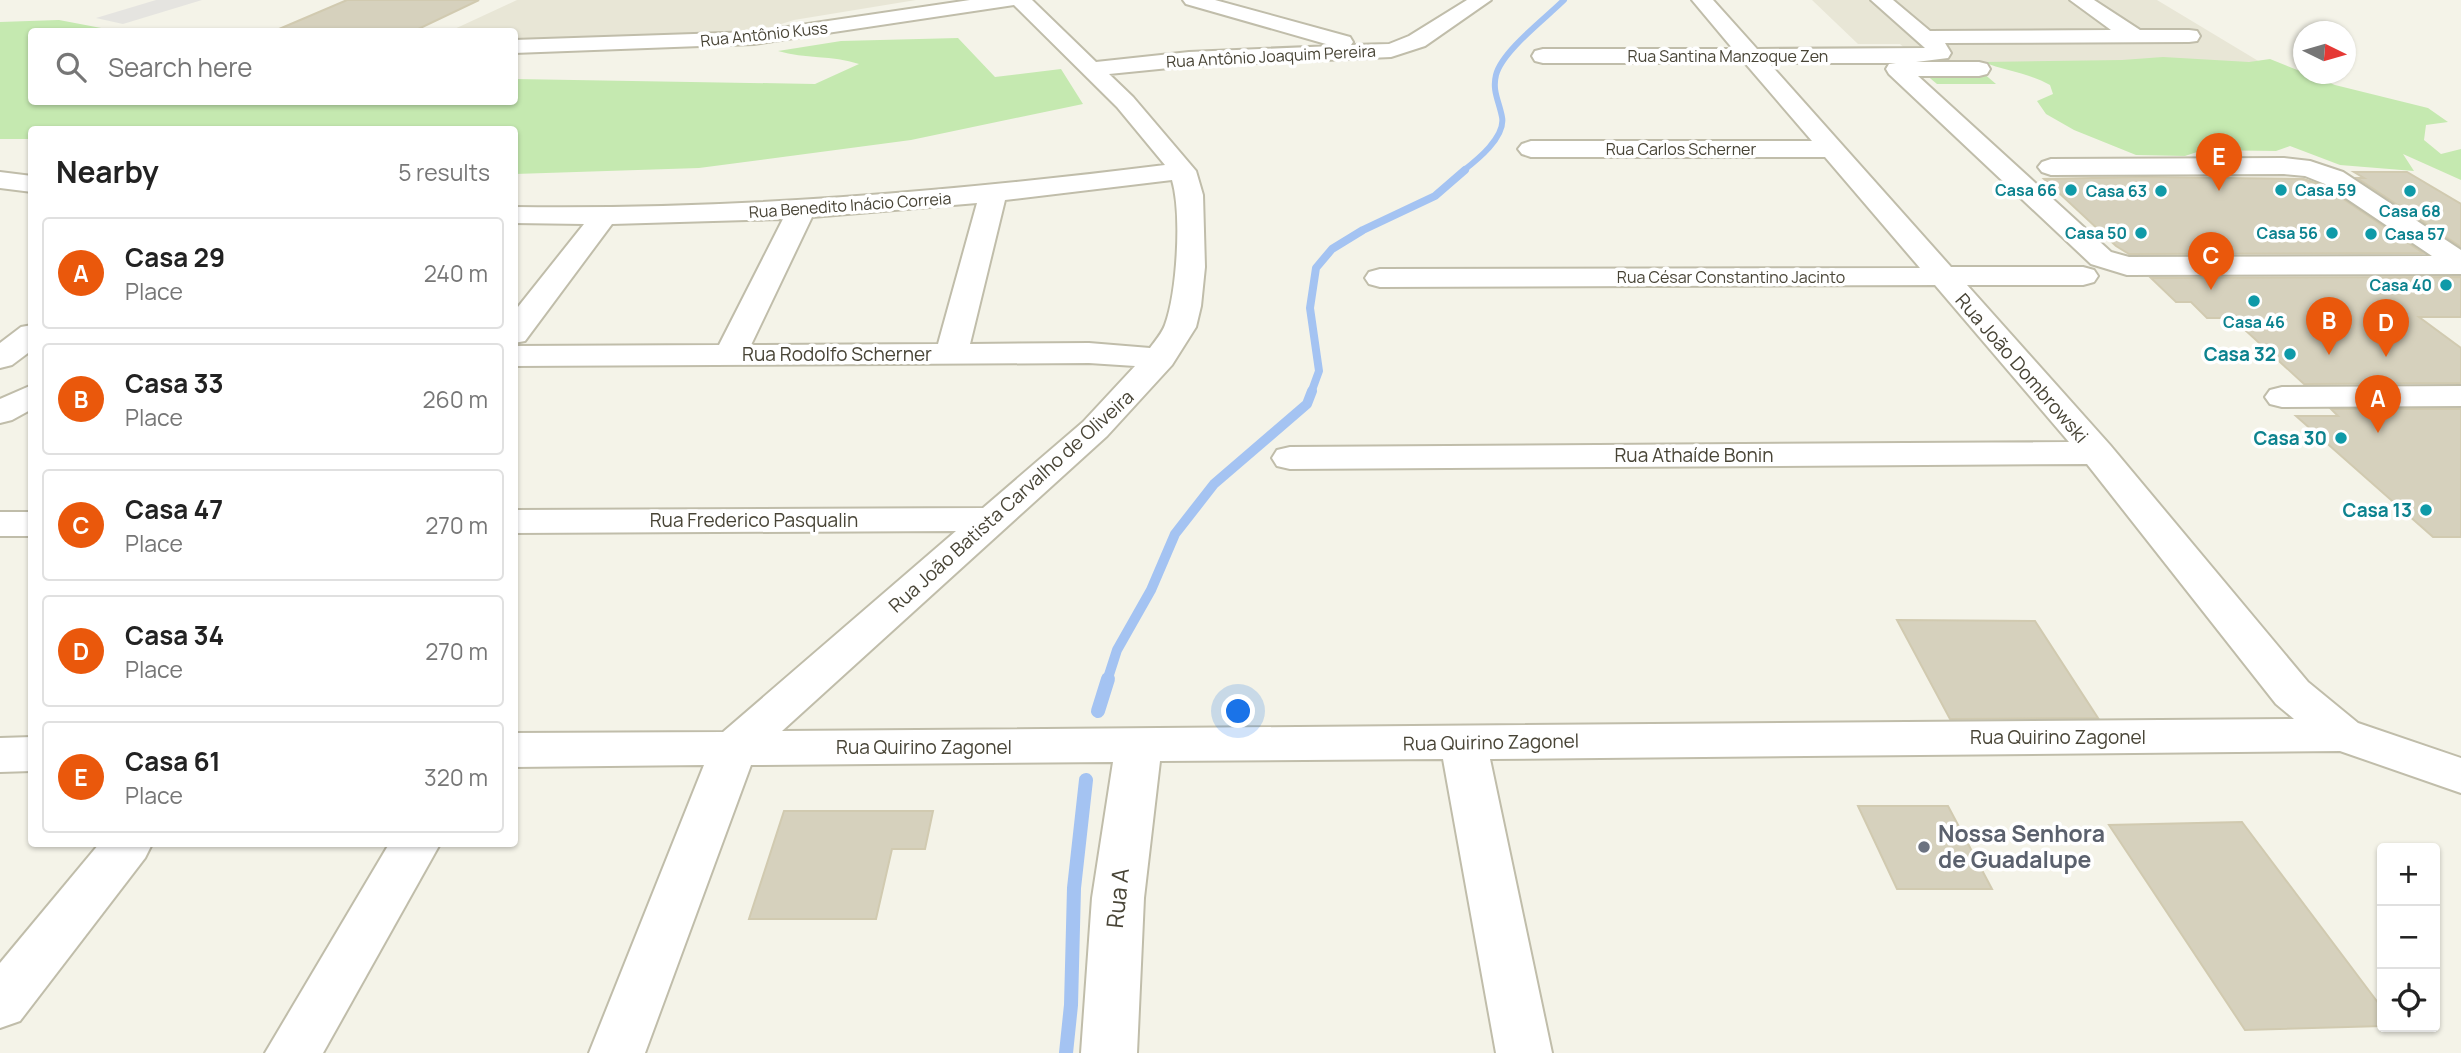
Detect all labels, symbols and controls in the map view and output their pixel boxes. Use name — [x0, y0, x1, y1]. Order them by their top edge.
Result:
street label: Rua Antônio Kuss — [699, 16, 829, 52]
north arrow — [2293, 21, 2356, 84]
search box — [28, 28, 518, 105]
street label: Rua Antônio Joaquim Pereira — [1166, 40, 1376, 72]
street label: Rua Santina Manzoque Zen — [1628, 45, 1828, 67]
icon: search — [52, 48, 90, 86]
text: Search here — [108, 49, 253, 85]
pin: E — [2196, 133, 2242, 191]
street label: Rua Carlos Scherner — [1606, 138, 1756, 160]
text: Nearby — [56, 151, 159, 192]
text: 5 results — [398, 156, 490, 188]
place label: Casa 66 — [1995, 179, 2057, 201]
place label: Casa 59 — [2295, 179, 2356, 201]
place label: Casa 63 — [2086, 180, 2147, 202]
marker: Casa 66 — [2063, 182, 2079, 198]
marker: Casa 59 — [2273, 182, 2289, 198]
marker: Casa 63 — [2153, 183, 2169, 199]
marker: Casa 68 — [2402, 183, 2418, 199]
street label: Rua Benedito Inácio Correia — [748, 187, 952, 223]
place label: Casa 68 — [2379, 200, 2441, 222]
place label: Casa 50 — [2065, 222, 2127, 244]
place label: Casa 56 — [2257, 222, 2318, 244]
place label: Casa 57 — [2385, 223, 2445, 245]
marker: Casa 50 — [2133, 225, 2149, 241]
marker: Casa 56 — [2324, 225, 2340, 241]
marker: Casa 57 — [2363, 226, 2379, 242]
pin: C — [2188, 232, 2234, 290]
text: Casa 29 — [125, 239, 225, 275]
text: A — [73, 257, 89, 289]
text: 240 m — [424, 257, 488, 289]
street label: Rua César Constantino Jacinto — [1617, 266, 1845, 288]
place label: Casa 40 — [2370, 274, 2432, 296]
text: Place — [125, 275, 183, 307]
marker: Casa 40 — [2438, 277, 2454, 293]
street label: Rua João Dombrowski — [1950, 288, 2094, 448]
marker: Casa 46 — [2246, 293, 2262, 309]
pin: B — [2306, 297, 2352, 355]
pin: D — [2363, 299, 2409, 357]
place label: Casa 46 — [2223, 311, 2285, 333]
street label: Rua Rodolfo Scherner — [742, 341, 932, 367]
place label: Casa 32 — [2204, 341, 2276, 367]
marker: Casa 32 — [2282, 346, 2298, 362]
text: Casa 33 — [125, 365, 224, 401]
pin: A — [2355, 375, 2401, 433]
text: B — [74, 383, 88, 415]
text: 260 m — [422, 383, 488, 415]
street label: Rua João Batista Carvalho de Oliveira — [883, 384, 1139, 618]
text: Place — [125, 401, 183, 433]
place label: Casa 30 — [2253, 425, 2327, 451]
marker: Casa 30 — [2333, 430, 2349, 446]
street label: Rua Athaíde Bonin — [1614, 442, 1774, 468]
text: Casa 47 — [125, 491, 223, 527]
place label: Casa 13 — [2343, 497, 2412, 523]
marker: Casa 13 — [2418, 502, 2434, 518]
street label: Rua Frederico Pasqualin — [650, 507, 858, 533]
text: C — [73, 509, 90, 541]
text: 270 m — [425, 509, 488, 541]
text: Place — [125, 527, 183, 559]
text: Casa 34 — [125, 617, 224, 653]
text: D — [73, 635, 89, 667]
text: 270 m — [425, 635, 488, 667]
text: Place — [125, 653, 183, 685]
your location — [1221, 694, 1255, 728]
street label: Rua Quirino Zagonel — [1970, 724, 2146, 750]
street label: Rua Quirino Zagonel — [1403, 727, 1579, 757]
street label: Rua Quirino Zagonel — [836, 734, 1012, 760]
text: Casa 61 — [125, 743, 221, 779]
text: E — [74, 761, 88, 793]
text: 320 m — [424, 761, 488, 793]
text: Place — [125, 779, 183, 811]
place label: Nossa Senhora de Guadalupe — [1938, 817, 2105, 875]
marker: Nossa Senhora de Guadalupe — [1916, 839, 1932, 855]
map controls — [2377, 843, 2440, 1032]
button: + — [2377, 843, 2440, 906]
street label: Rua A — [1098, 866, 1136, 929]
button: − — [2377, 906, 2440, 969]
button: locate — [2377, 969, 2440, 1032]

